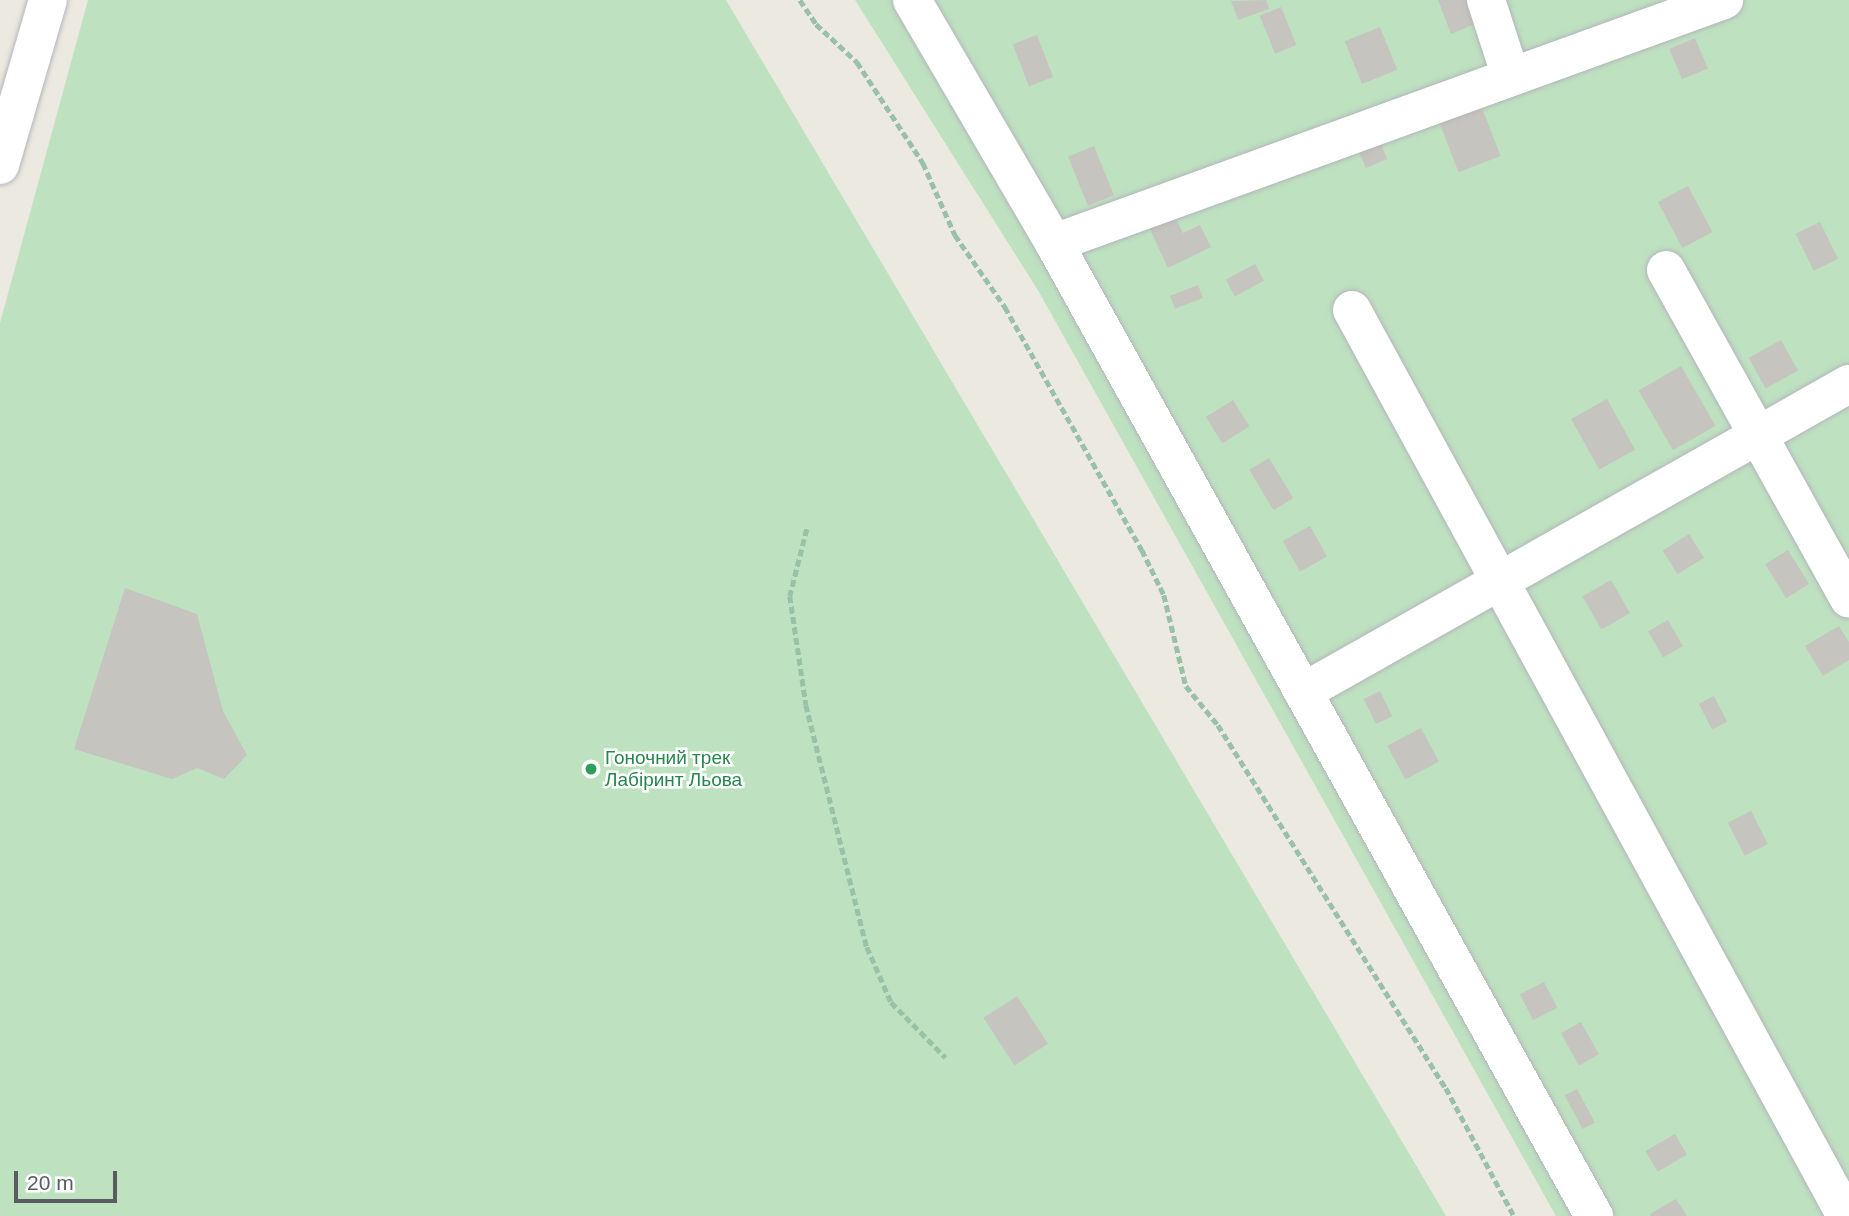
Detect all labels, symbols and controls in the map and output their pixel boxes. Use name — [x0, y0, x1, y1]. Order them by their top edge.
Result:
place label: Гоночний трек Лабіринт Льова — [605, 747, 742, 791]
marker: Гоночний трек Лабіринт Льова — [583, 761, 599, 777]
scale bar — [18, 1156, 121, 1200]
text: 20 m — [27, 1171, 74, 1194]

